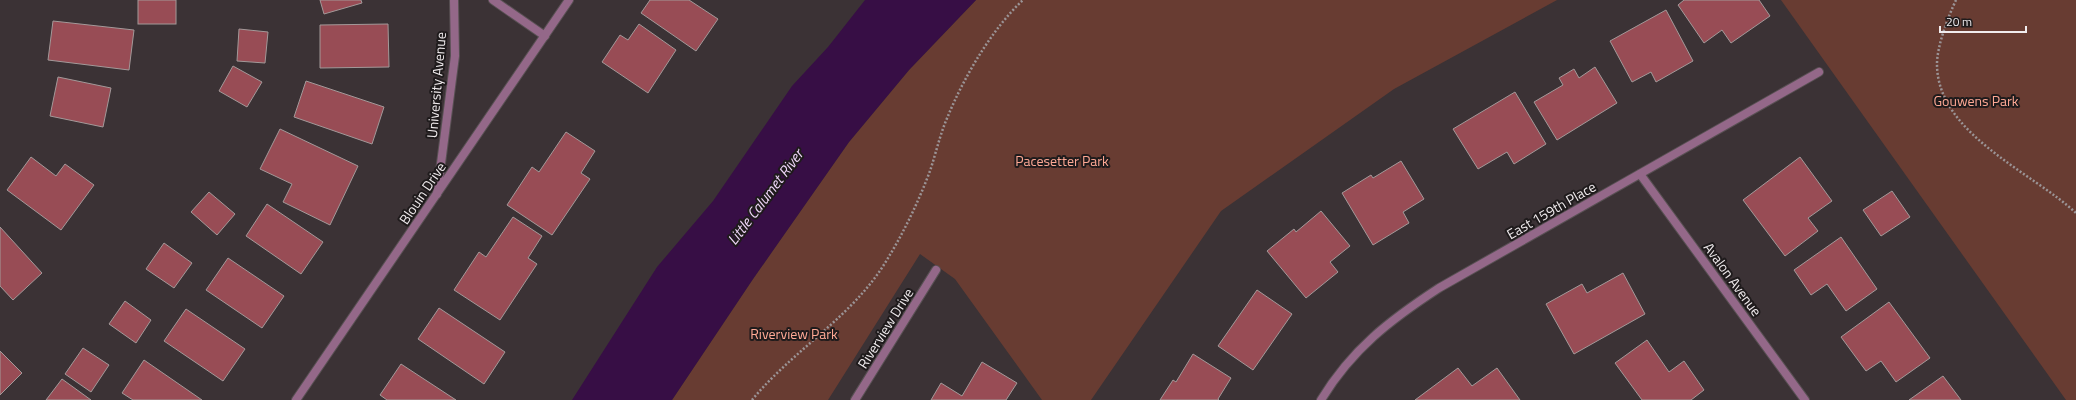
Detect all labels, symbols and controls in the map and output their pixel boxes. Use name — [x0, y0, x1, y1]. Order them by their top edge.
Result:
scale bar — [1940, 8, 2026, 34]
text: 20 m — [1946, 12, 1972, 31]
street label: University Avenue — [421, 31, 451, 139]
park label: Gouwens Park — [1933, 90, 2019, 111]
water label: Little Calumet River — [721, 142, 810, 250]
park label: Pacesetter Park — [1015, 150, 1109, 171]
street label: Blouin Drive — [393, 158, 451, 228]
street label: East 159th Place — [1502, 176, 1600, 244]
street label: Avalon Avenue — [1699, 238, 1767, 320]
street label: Riverview Drive — [852, 284, 918, 372]
park label: Riverview Park — [750, 323, 838, 344]

